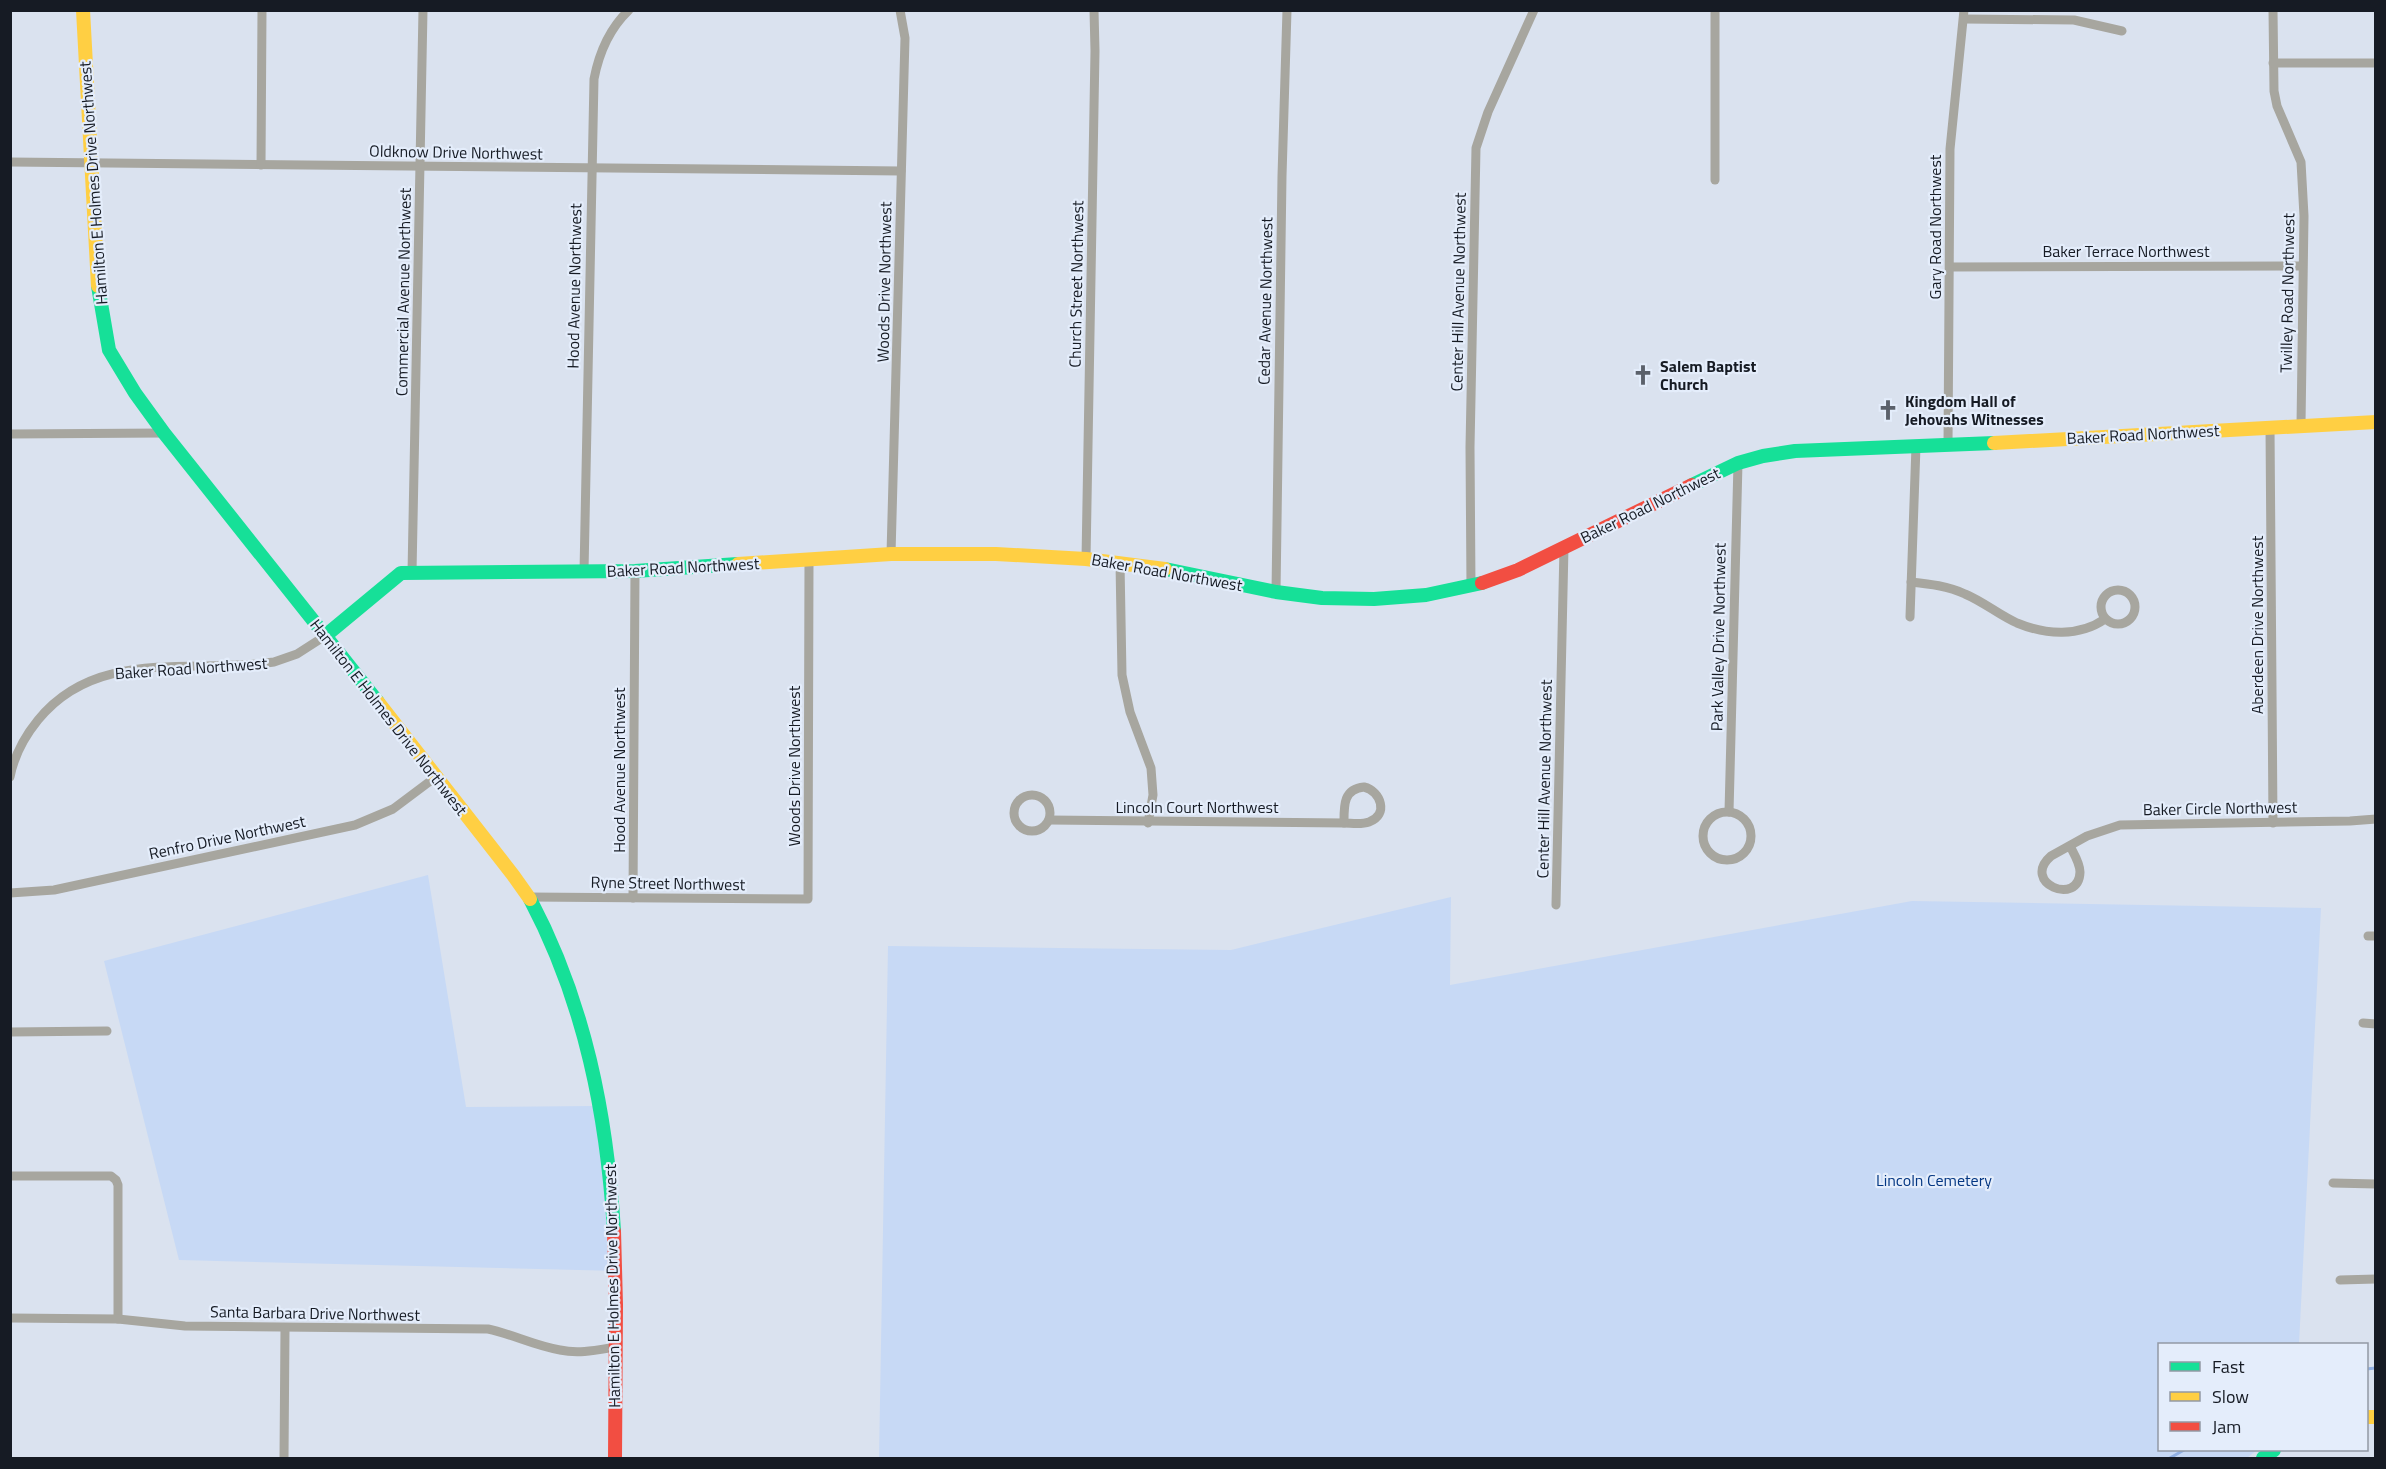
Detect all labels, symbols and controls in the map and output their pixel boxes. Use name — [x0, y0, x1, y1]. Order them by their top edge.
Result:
street label: Hamilton E Holmes Drive Northwest — [72, 60, 113, 305]
street label: Oldknow Drive Northwest — [369, 138, 543, 166]
street label: Gary Road Northwest — [1923, 154, 1947, 299]
street label: Commercial Avenue Northwest — [389, 187, 417, 396]
street label: Center Hill Avenue Northwest — [1444, 192, 1472, 392]
street label: Church Street Northwest — [1063, 200, 1089, 368]
street label: Woods Drive Northwest — [871, 201, 897, 363]
street label: Hood Avenue Northwest — [561, 203, 587, 369]
street label: Twilley Road Northwest — [2274, 213, 2300, 373]
street label: Cedar Avenue Northwest — [1252, 217, 1278, 385]
street label: Baker Terrace Northwest — [2042, 239, 2210, 263]
place label: Salem Baptist Church — [1660, 354, 1756, 396]
church icon: Salem Baptist Church — [1631, 363, 1655, 387]
place label: Kingdom Hall of Jehovahs Witnesses — [1905, 389, 2044, 431]
church icon: Kingdom Hall of Jehovahs Witnesses — [1876, 398, 1900, 422]
street label: Baker Road Northwest — [2066, 418, 2220, 450]
street label: Baker Road Northwest — [1576, 461, 1724, 549]
street label: Aberdeen Drive Northwest — [2245, 535, 2269, 714]
street label: Park Valley Drive Northwest — [1704, 542, 1732, 731]
street label: Baker Road Northwest — [1090, 547, 1245, 597]
street label: Baker Road Northwest — [606, 551, 760, 583]
street label: Hamilton E Holmes Drive Northwest — [304, 614, 474, 821]
street label: Baker Road Northwest — [114, 651, 268, 685]
street label: Center Hill Avenue Northwest — [1530, 679, 1558, 879]
street label: Woods Drive Northwest — [782, 685, 806, 846]
street label: Hood Avenue Northwest — [607, 687, 631, 853]
street label: Lincoln Court Northwest — [1115, 795, 1279, 819]
street label: Baker Circle Northwest — [2143, 795, 2298, 821]
street label: Renfro Drive Northwest — [146, 809, 308, 865]
street label: Ryne Street Northwest — [590, 870, 746, 896]
street label: Hamilton E Holmes Drive Northwest — [598, 1164, 626, 1408]
park label: Lincoln Cemetery — [1876, 1168, 1992, 1192]
street label: Santa Barbara Drive Northwest — [210, 1299, 421, 1327]
legend — [2158, 1343, 2368, 1451]
text: Fast — [2212, 1353, 2245, 1380]
text: Slow — [2212, 1383, 2249, 1410]
text: Jam — [2212, 1413, 2241, 1440]

